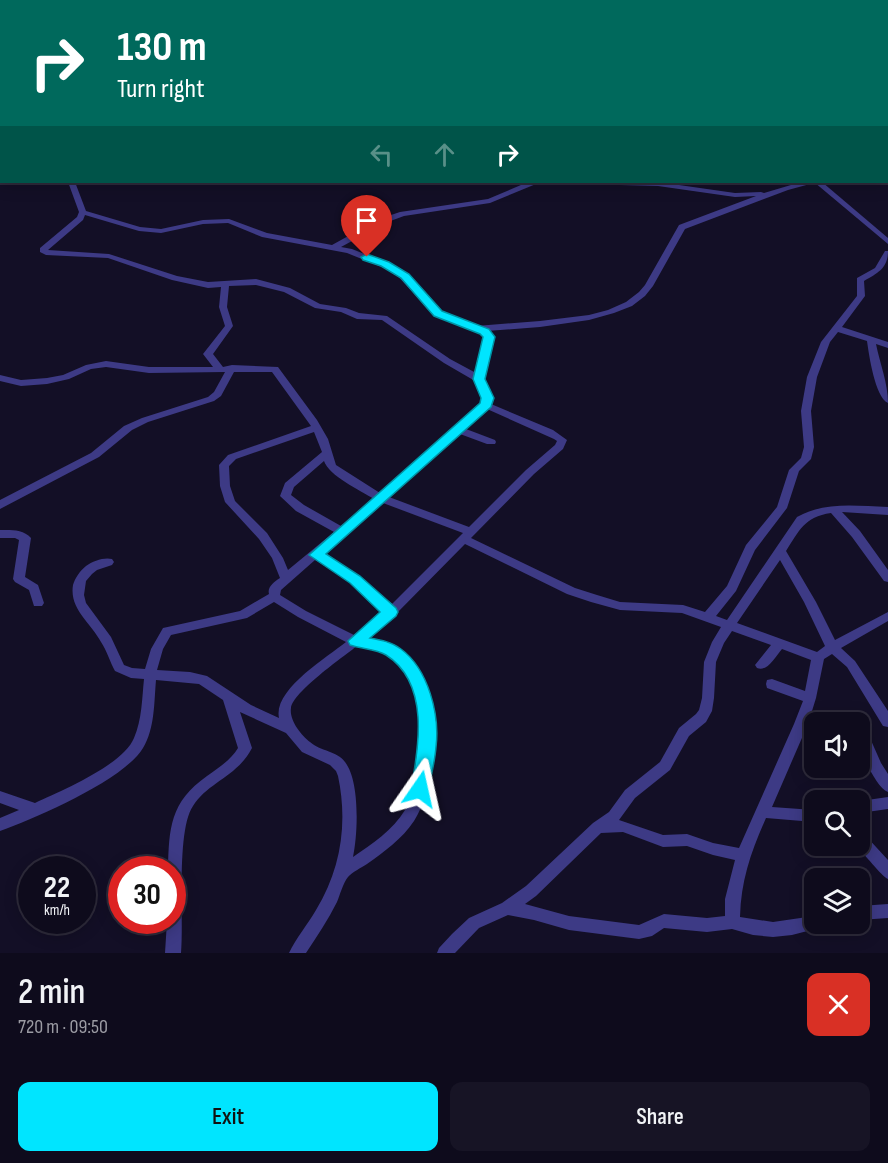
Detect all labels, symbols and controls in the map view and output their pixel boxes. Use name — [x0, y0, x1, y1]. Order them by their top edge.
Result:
text: 130 m — [117, 22, 207, 73]
icon: right — [18, 24, 96, 102]
text: Turn right — [117, 73, 204, 105]
icon: left — [365, 138, 398, 171]
icon: ahead — [428, 138, 461, 171]
icon: right — [491, 138, 524, 171]
pin — [341, 195, 392, 257]
icon: arrive — [350, 204, 383, 237]
map controls — [804, 712, 870, 934]
button: sound — [804, 712, 870, 778]
position arrow — [388, 757, 452, 821]
button: search — [804, 790, 870, 856]
speed limit sign: 30 — [108, 856, 186, 934]
button: layers — [804, 868, 870, 934]
text: 22 — [44, 870, 70, 906]
text: km/h — [44, 901, 70, 920]
text: 2 min — [18, 971, 85, 1014]
button: close — [807, 973, 870, 1036]
text: 720 m · 09:50 — [18, 1015, 108, 1039]
button: Exit — [18, 1082, 438, 1151]
button: Share — [450, 1082, 870, 1151]

